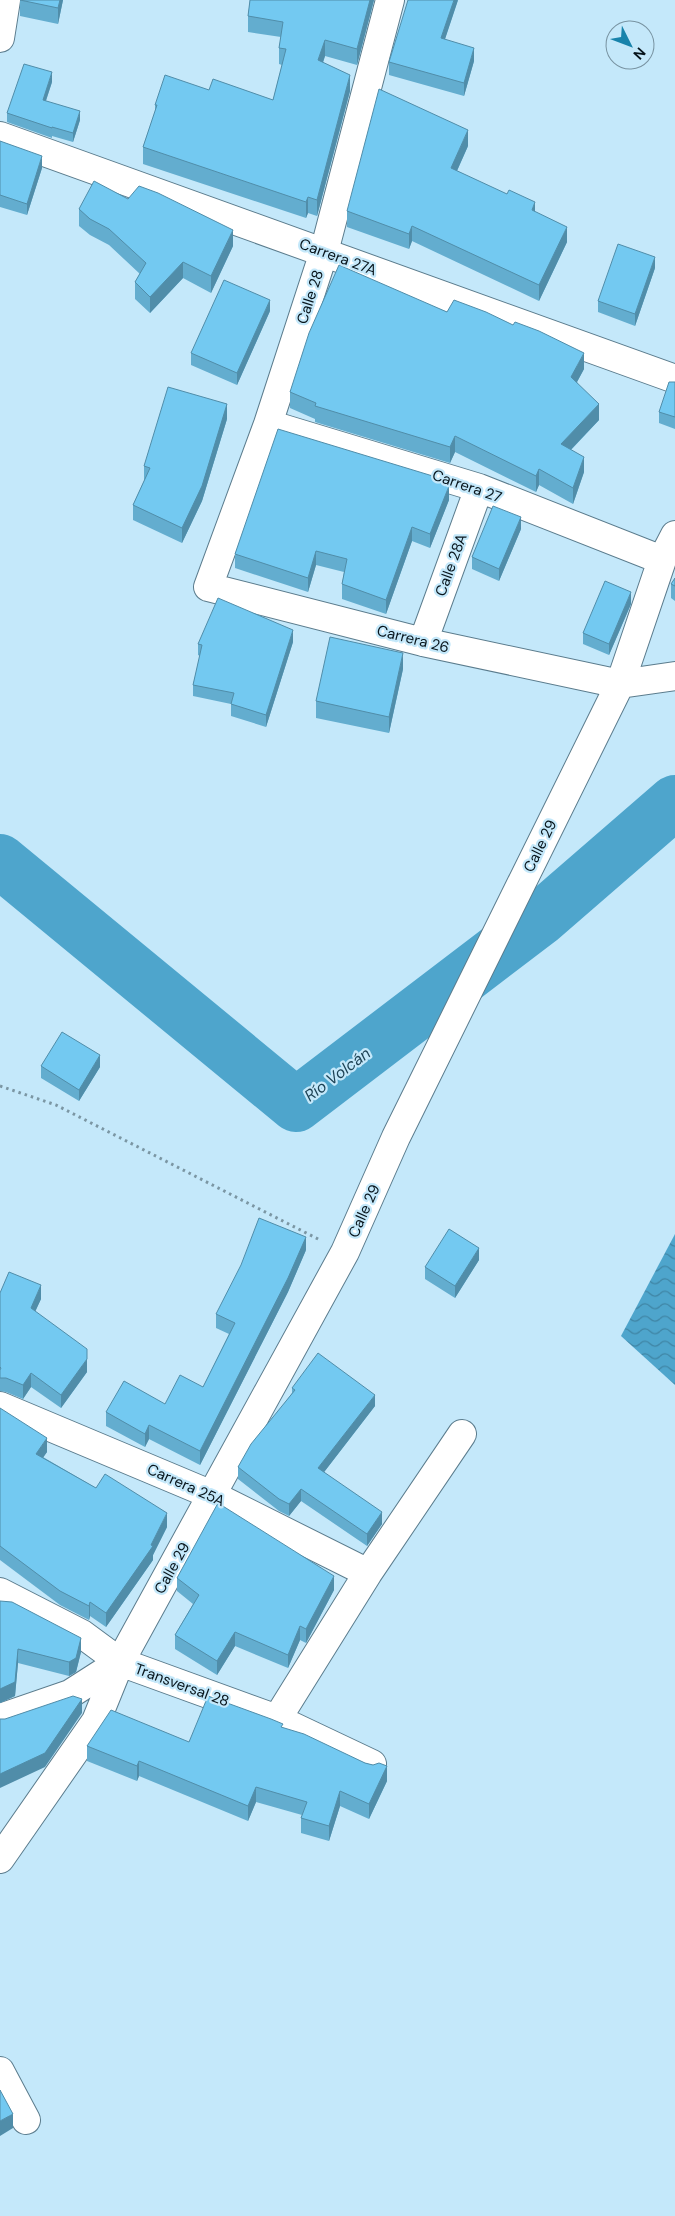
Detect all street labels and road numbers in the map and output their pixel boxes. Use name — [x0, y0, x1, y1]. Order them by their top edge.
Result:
street label: Carrera 27A — [297, 234, 380, 280]
street label: Calle 28 — [292, 267, 328, 327]
street label: Carrera 27 — [430, 465, 504, 507]
street label: Calle 28A — [430, 531, 472, 599]
street label: Carrera 26 — [375, 620, 451, 658]
street label: Calle 29 — [519, 816, 561, 876]
street label: Calle 29 — [343, 1181, 385, 1241]
street label: Carrera 25A — [144, 1459, 228, 1511]
street label: Calle 29 — [150, 1539, 194, 1597]
street label: Transversal 28 — [132, 1659, 232, 1711]

